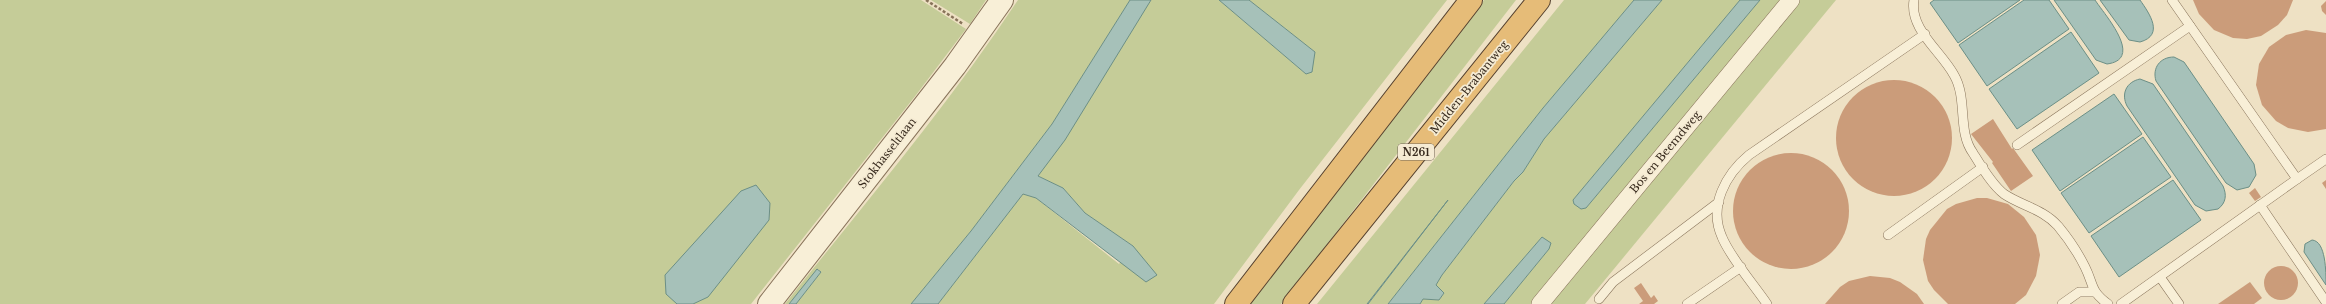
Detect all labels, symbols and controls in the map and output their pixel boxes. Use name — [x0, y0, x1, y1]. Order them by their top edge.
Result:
street label: Midden-Brabantweg — [1427, 37, 1511, 137]
street label: Bos en Beemdweg — [1626, 108, 1704, 196]
street label: Stokhasseltlaan — [855, 114, 919, 191]
road number: N261 — [1398, 144, 1434, 160]

